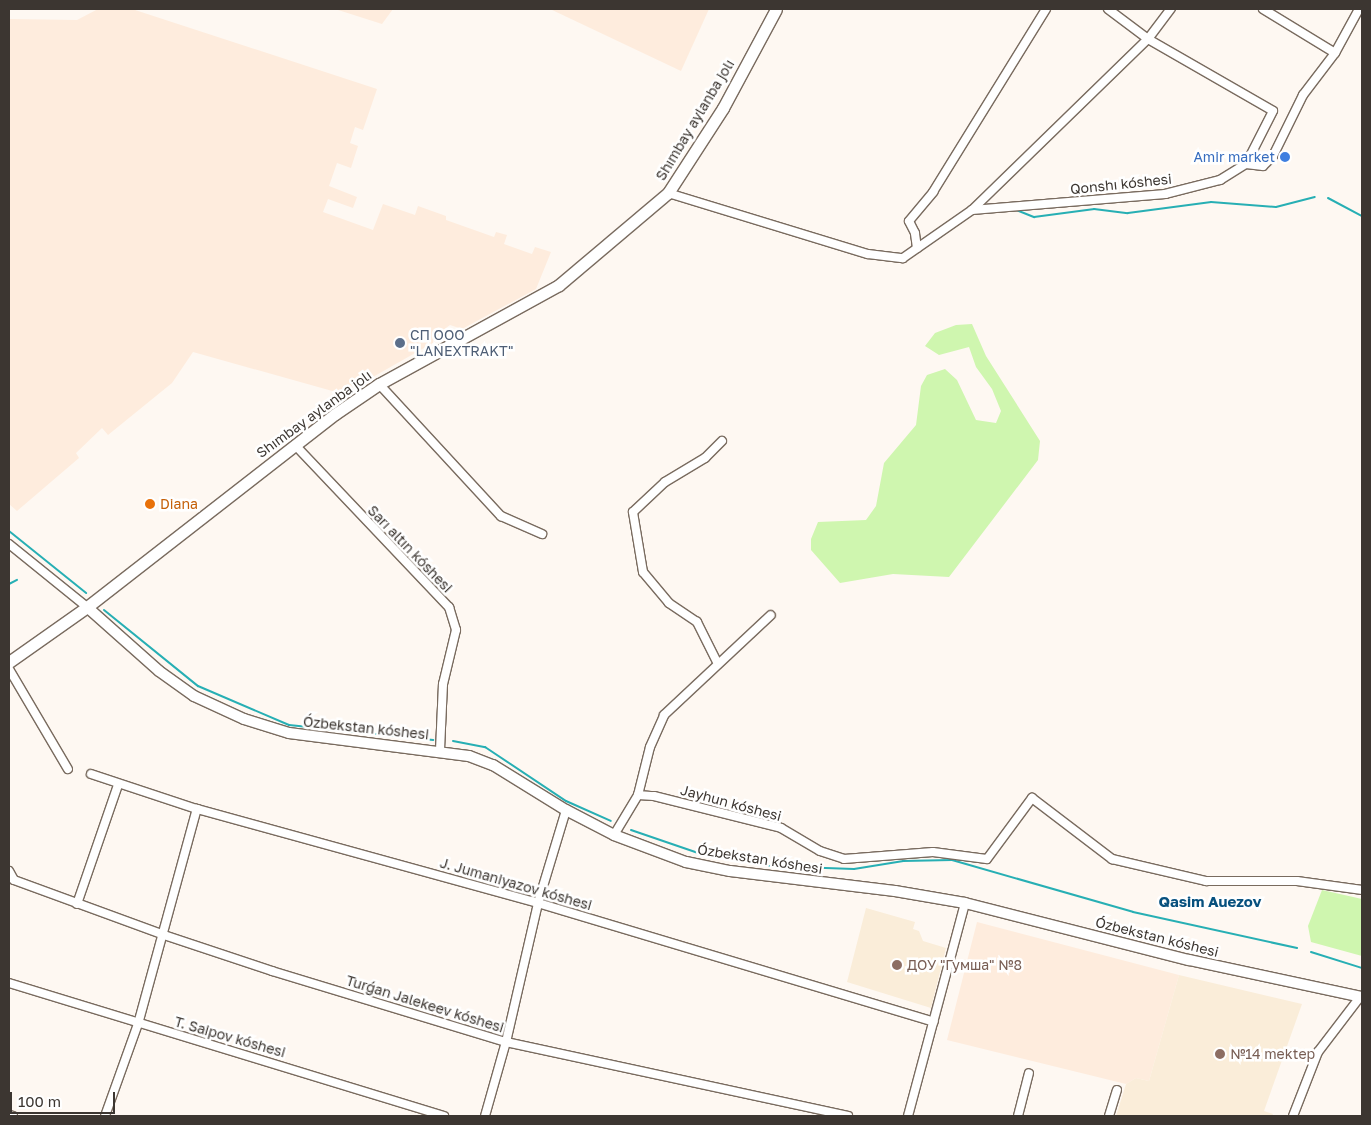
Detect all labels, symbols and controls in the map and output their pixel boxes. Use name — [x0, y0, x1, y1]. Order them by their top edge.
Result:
street label: Shımbay aylanba jolı — [652, 56, 738, 184]
place label: Amir market — [1193, 149, 1275, 165]
marker: Amir market — [1279, 151, 1291, 163]
street label: Qonshı kóshesi — [1069, 170, 1173, 198]
place label: СП ООО "LANEXTRAKT" — [410, 327, 513, 360]
marker: СП ООО "LANEXTRAKT" — [394, 337, 406, 349]
street label: Shımbay aylanba jolı — [253, 367, 375, 461]
place label: Diana — [160, 496, 198, 512]
marker: Diana — [144, 498, 156, 510]
street label: Sarı altın kóshesi — [364, 502, 456, 596]
street label: Ózbekstan kóshesi — [302, 713, 430, 743]
street label: Jayhun kóshesi — [679, 781, 783, 825]
street label: Ózbekstan kóshesi — [696, 841, 824, 877]
street label: J. Jumaniyazov kóshesi — [438, 854, 594, 914]
district label: Qasim Auezov — [1158, 893, 1262, 911]
street label: Ózbekstan kóshesi — [1094, 914, 1220, 960]
place label: ДОУ "Гумша" №8 — [907, 957, 1022, 973]
marker: ДОУ "Гумша" №8 — [891, 959, 903, 971]
street label: Turǵan Jalekeev kóshesi — [344, 972, 506, 1036]
street label: T. Saipov kóshesi — [173, 1013, 287, 1061]
place label: №14 mektep — [1230, 1046, 1315, 1062]
marker: №14 mektep — [1214, 1048, 1226, 1060]
scale bar — [12, 1082, 118, 1114]
text: 100 m — [18, 1092, 61, 1110]

